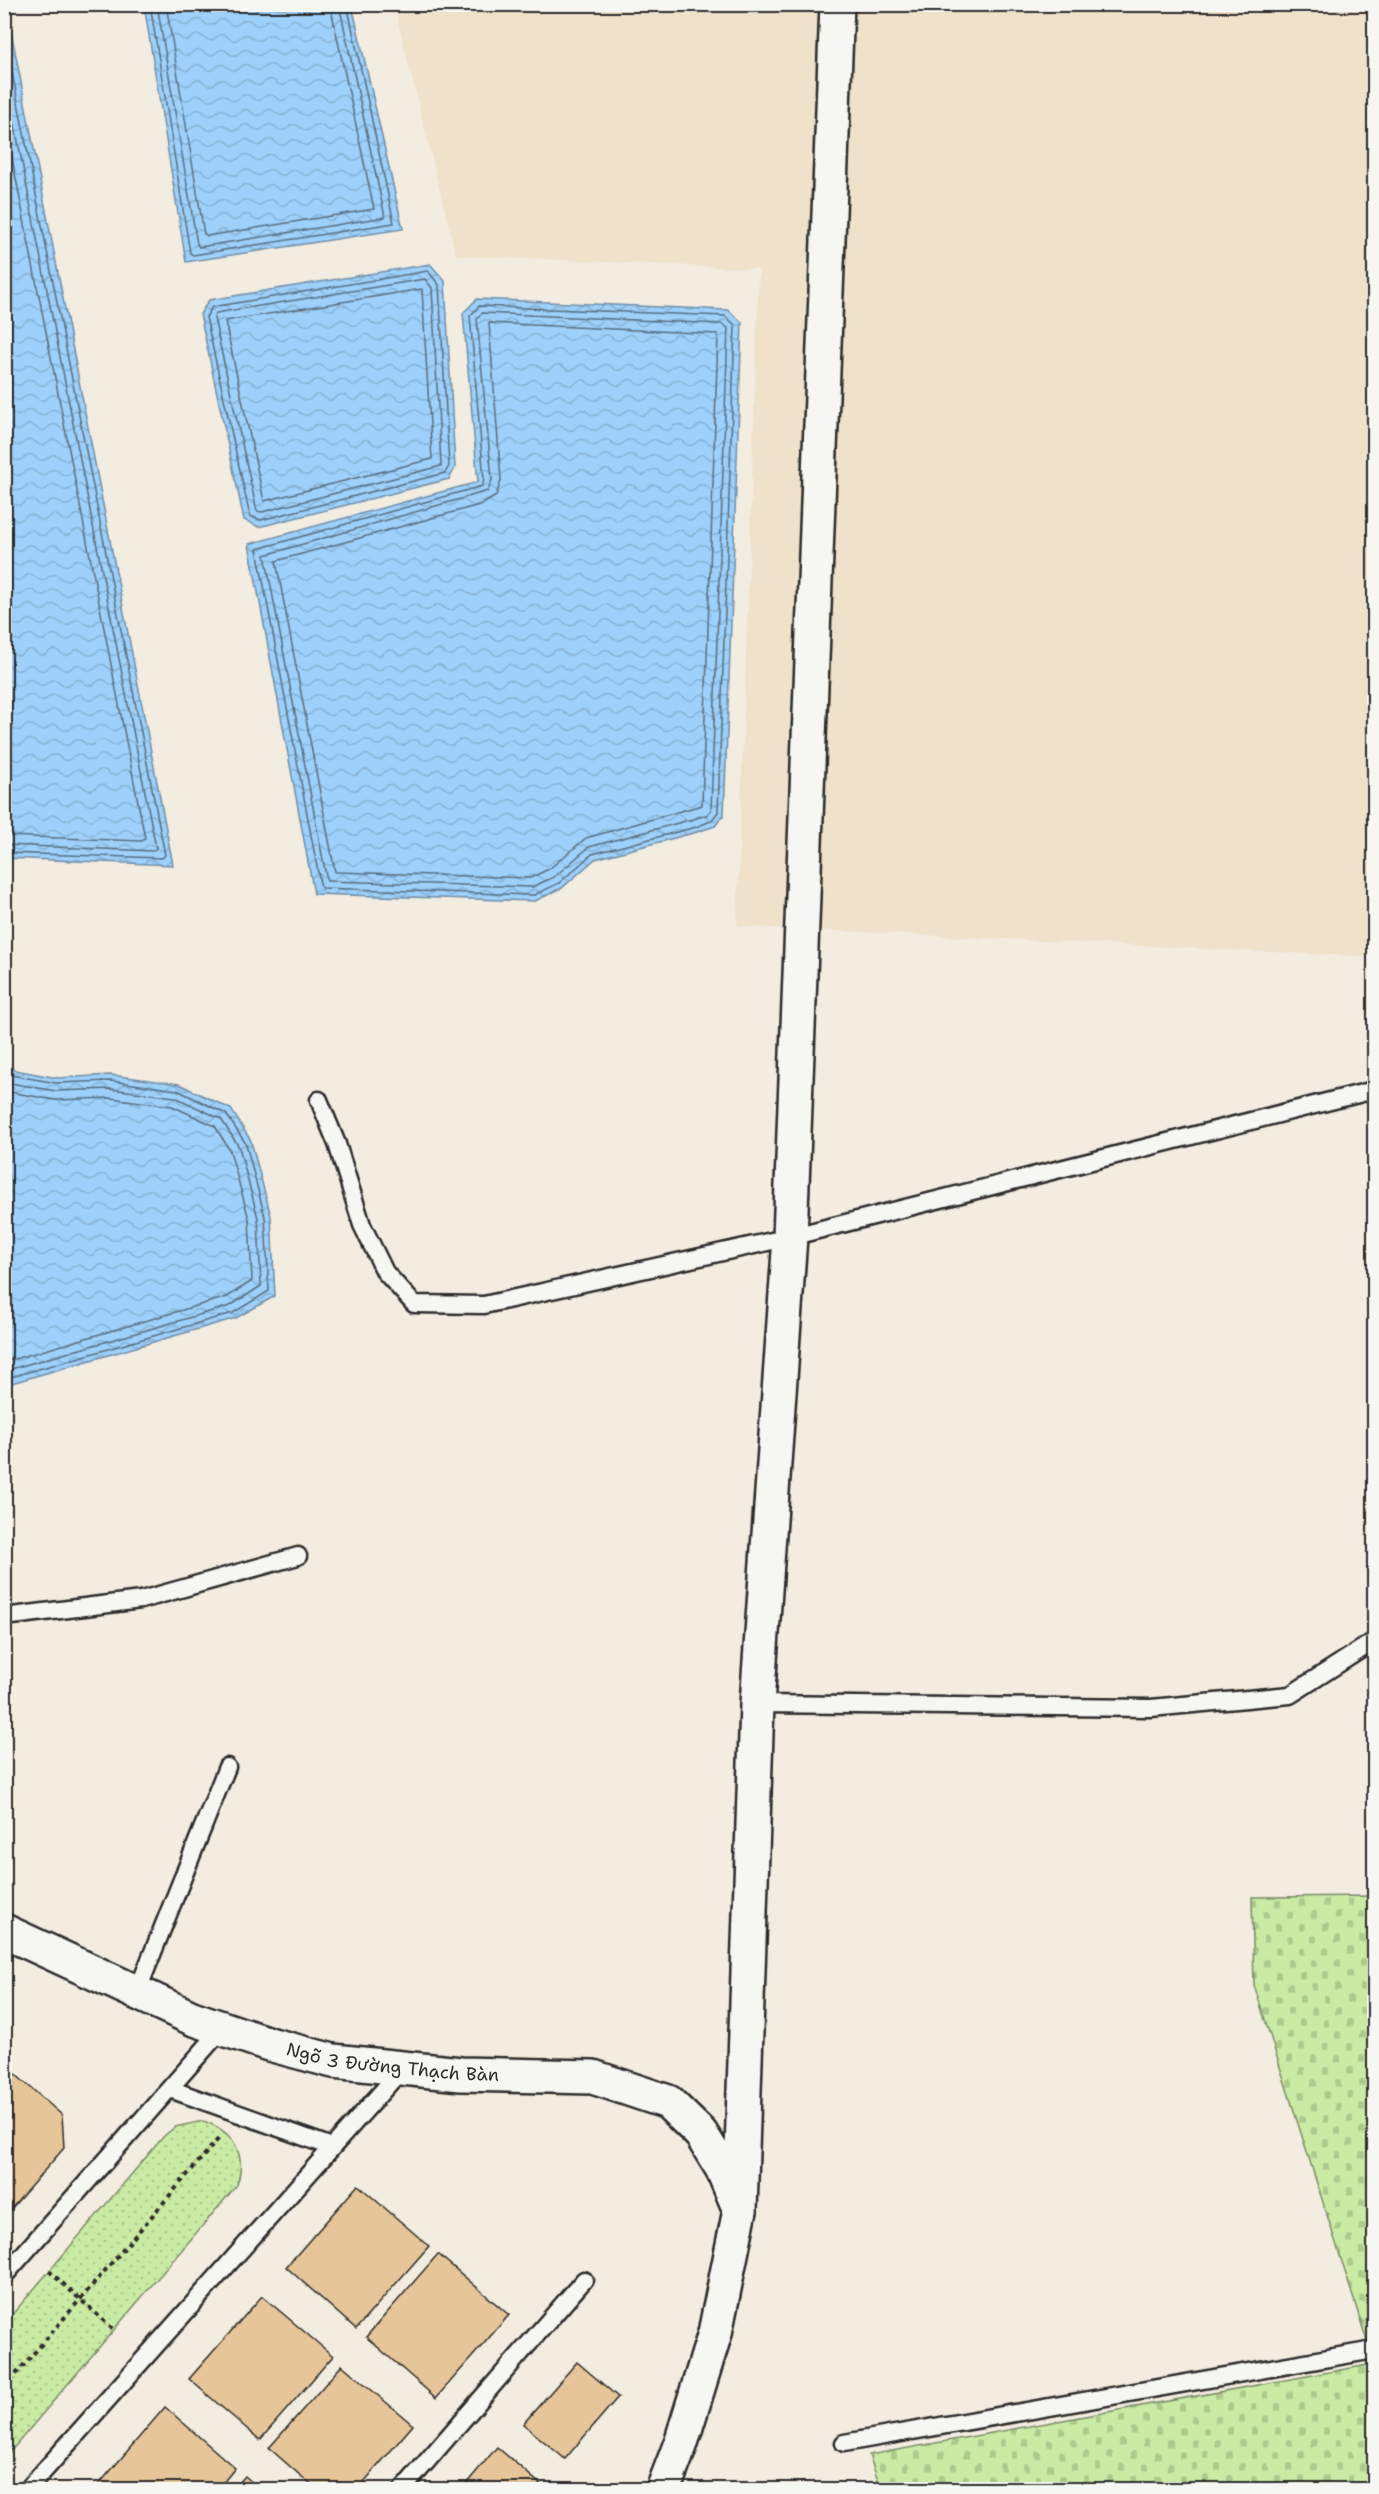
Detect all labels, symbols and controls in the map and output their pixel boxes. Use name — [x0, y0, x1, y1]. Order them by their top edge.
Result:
street label: Ngõ 3 Đường Thạch Bàn — [284, 2037, 499, 2087]

